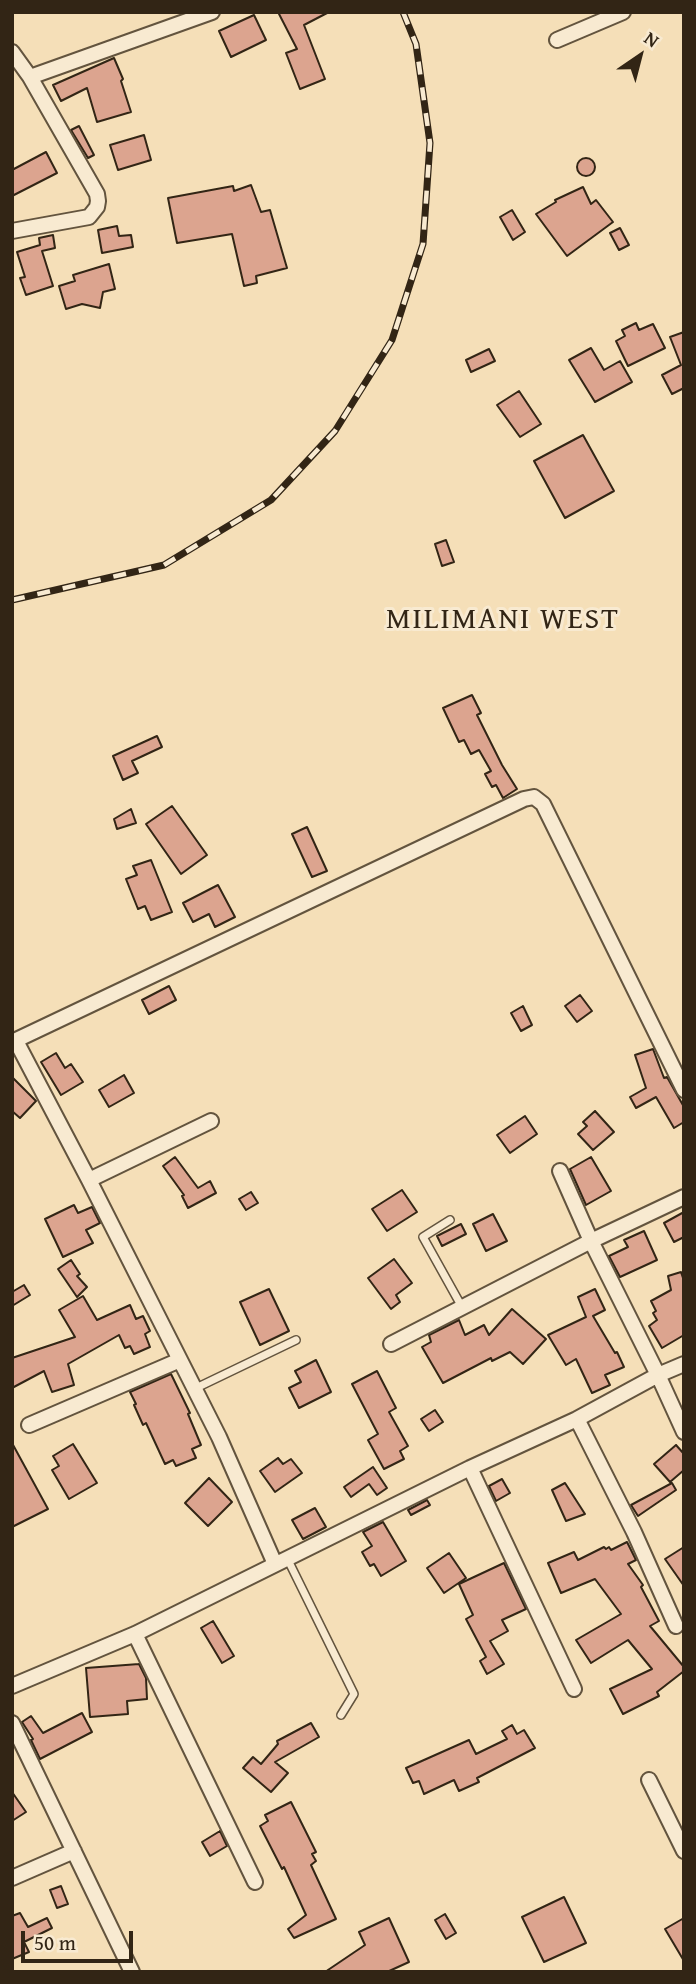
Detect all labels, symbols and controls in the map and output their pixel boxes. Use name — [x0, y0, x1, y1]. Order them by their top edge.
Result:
north arrow — [605, 21, 675, 91]
text: N — [639, 24, 665, 54]
district label: MILIMANI WEST — [388, 602, 618, 638]
scale bar — [24, 1918, 136, 1962]
text: 50 m — [34, 1927, 76, 1958]

